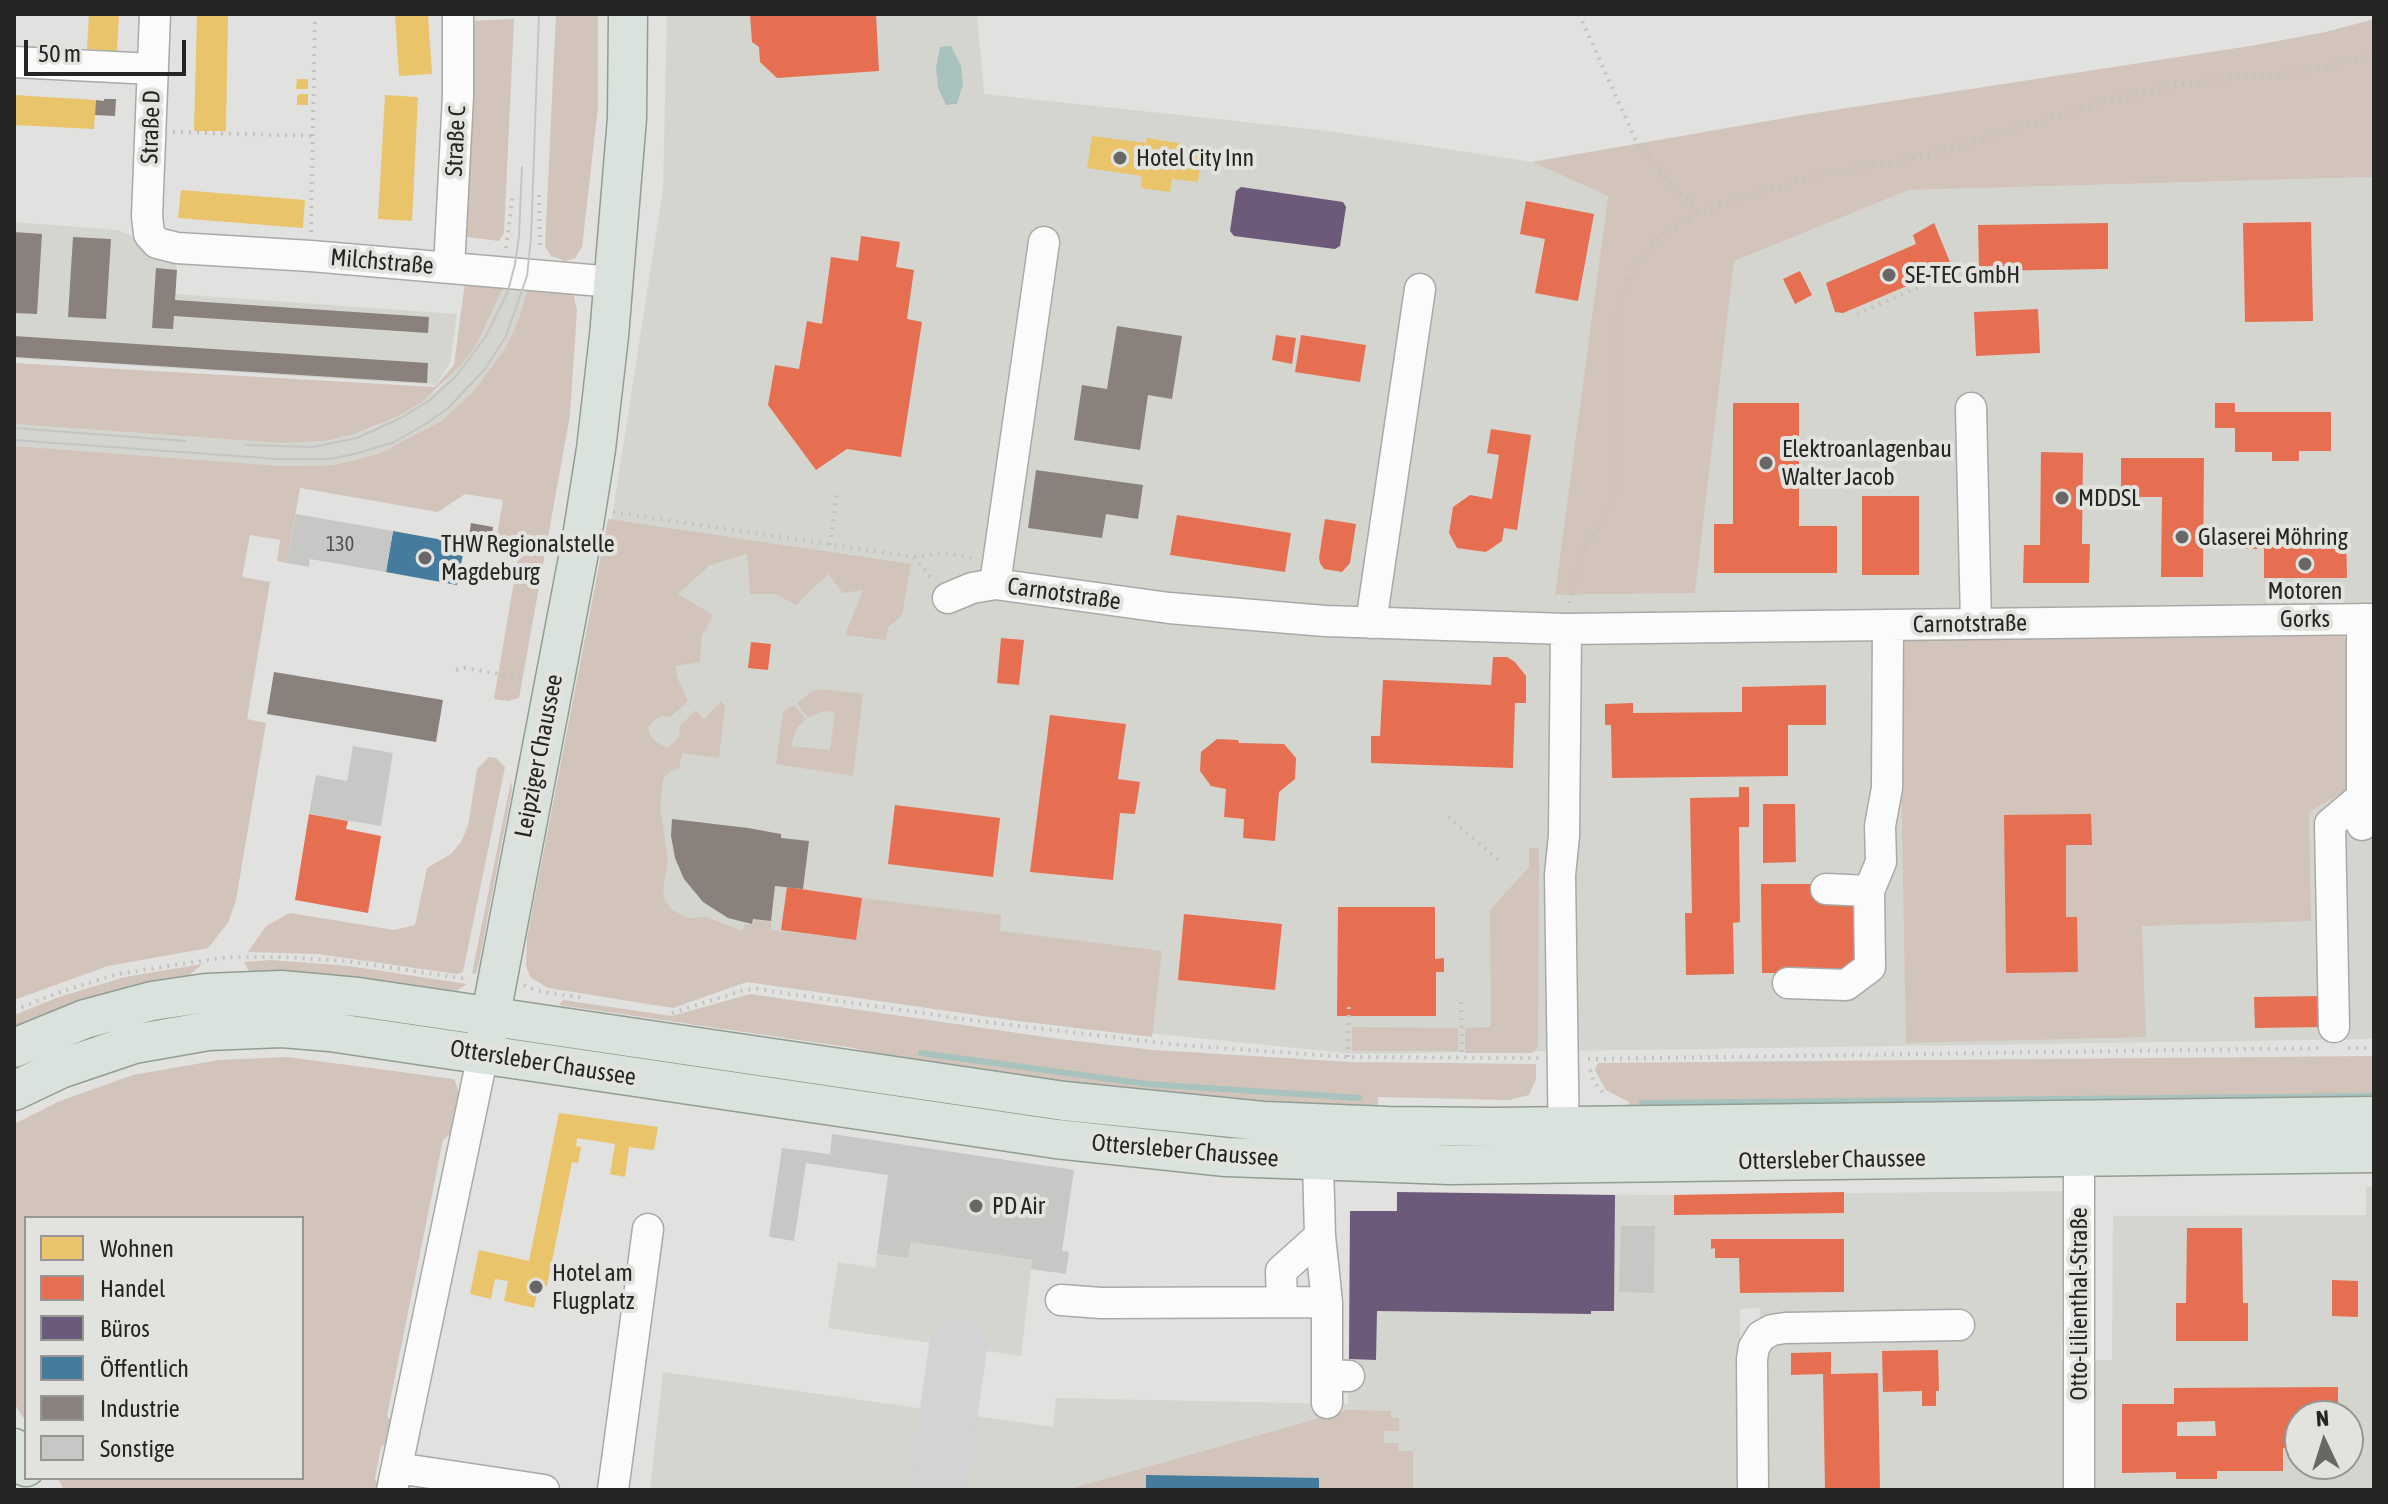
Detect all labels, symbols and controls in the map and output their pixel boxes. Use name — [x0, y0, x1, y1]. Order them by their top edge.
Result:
scale bar — [28, 24, 190, 74]
text: 50 m — [38, 40, 81, 67]
street label: Straße D — [135, 90, 167, 164]
street label: Straße C — [440, 105, 472, 177]
place label: Hotel City Inn — [1136, 144, 1254, 172]
marker: Hotel City Inn — [1111, 149, 1129, 167]
street label: Milchstraße — [329, 243, 435, 281]
place label: SE-TEC GmbH — [1905, 261, 2020, 289]
marker: SE-TEC GmbH — [1880, 266, 1898, 284]
place label: Elektroanlagenbau Walter Jacob — [1782, 435, 1952, 491]
marker: Elektroanlagenbau Walter Jacob — [1757, 454, 1775, 472]
place label: MDDSL — [2078, 484, 2140, 512]
marker: MDDSL — [2053, 489, 2071, 507]
place label: Glaserei Möhring — [2198, 523, 2348, 551]
marker: Glaserei Möhring — [2173, 528, 2191, 546]
place label: THW Regionalstelle Magdeburg — [441, 530, 615, 586]
house number: 130 — [326, 533, 354, 557]
marker: THW Regionalstelle Magdeburg — [416, 549, 434, 567]
marker: Motoren Gorks — [2296, 555, 2314, 573]
street label: Carnotstraße — [1005, 572, 1123, 616]
place label: Motoren Gorks — [2268, 577, 2342, 633]
street label: Carnotstraße — [1913, 609, 2027, 639]
street label: Leipziger Chaussee — [509, 672, 569, 840]
street label: Ottersleber Chaussee — [448, 1034, 638, 1092]
street label: Ottersleber Chaussee — [1090, 1128, 1280, 1174]
street label: Ottersleber Chaussee — [1738, 1144, 1926, 1176]
place label: PD Air — [992, 1192, 1045, 1220]
marker: PD Air — [967, 1197, 985, 1215]
street label: Otto-Lilienthal-Straße — [2065, 1207, 2093, 1401]
legend — [24, 1216, 304, 1480]
text: Wohnen — [100, 1235, 174, 1262]
place label: Hotel am Flugplatz — [552, 1259, 634, 1315]
text: Handel — [100, 1275, 165, 1302]
marker: Hotel am Flugplatz — [527, 1278, 545, 1296]
text: Büros — [100, 1315, 150, 1342]
text: Öffentlich — [100, 1355, 189, 1382]
text: Industrie — [100, 1395, 180, 1422]
north arrow — [2284, 1400, 2364, 1480]
text: N — [2315, 1405, 2330, 1431]
text: Sonstige — [100, 1435, 175, 1462]

